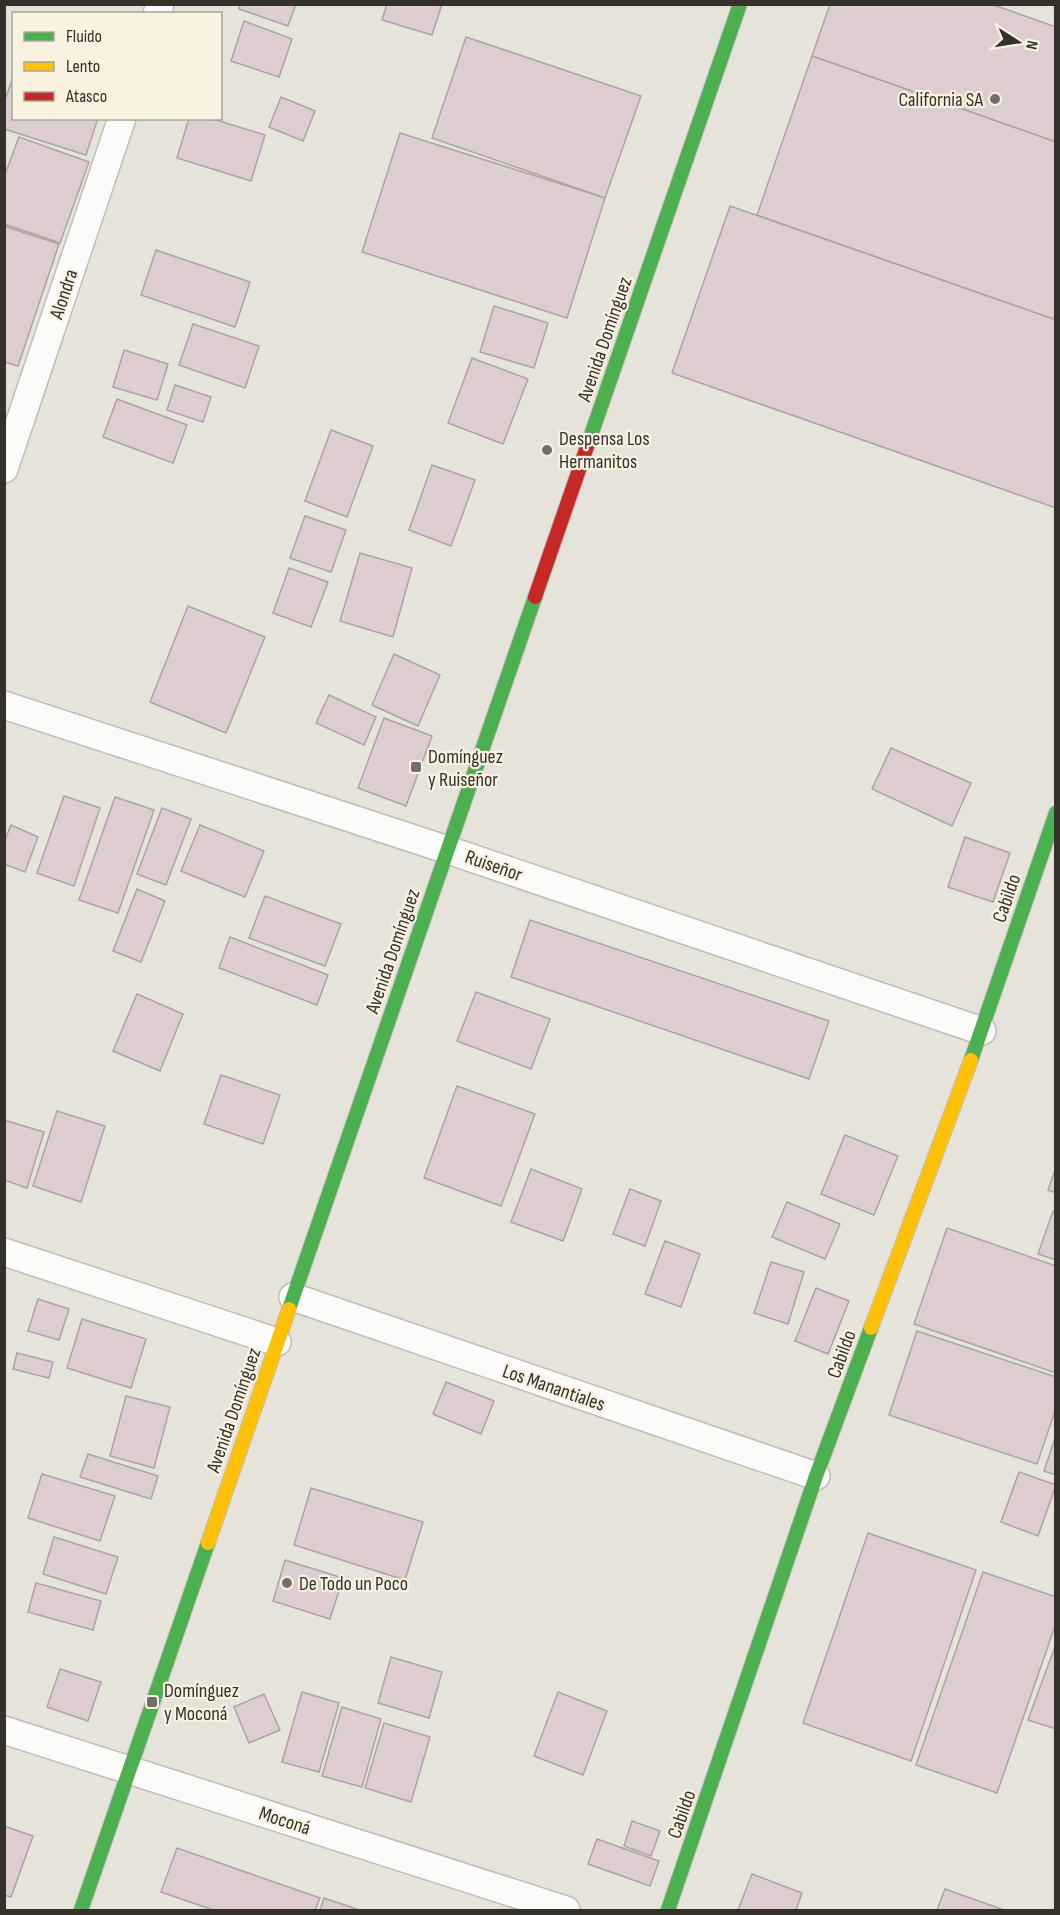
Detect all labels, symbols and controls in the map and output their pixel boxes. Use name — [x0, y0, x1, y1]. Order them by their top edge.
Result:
legend — [12, 12, 222, 120]
north arrow — [988, 12, 1048, 72]
text: Fluido — [66, 26, 102, 47]
text: N — [1021, 39, 1041, 51]
text: Lento — [66, 56, 100, 77]
text: Atasco — [65, 86, 107, 107]
place label: California SA — [898, 88, 983, 112]
marker: California SA — [988, 92, 1002, 106]
street label: Alondra — [44, 266, 83, 323]
street label: Avenida Domínguez — [572, 274, 637, 406]
place label: Despensa Los Hermanitos — [559, 427, 650, 474]
marker: Despensa Los Hermanitos — [540, 443, 554, 457]
place label: Domínguez y Ruiseñor — [428, 745, 503, 792]
marker: Domínguez y Ruiseñor — [409, 760, 423, 774]
street label: Ruiseñor — [462, 845, 526, 887]
street label: Cabildo — [988, 871, 1026, 926]
street label: Avenida Domínguez — [360, 886, 425, 1018]
street label: Cabildo — [822, 1327, 862, 1382]
street label: Avenida Domínguez — [201, 1345, 266, 1477]
street label: Los Manantiales — [499, 1359, 608, 1417]
place label: De Todo un Poco — [299, 1572, 408, 1596]
marker: De Todo un Poco — [280, 1576, 294, 1590]
place label: Domínguez y Moconá — [164, 1679, 239, 1726]
marker: Domínguez y Moconá — [145, 1695, 159, 1709]
street label: Cabildo — [663, 1787, 701, 1842]
street label: Moconá — [256, 1801, 313, 1841]

